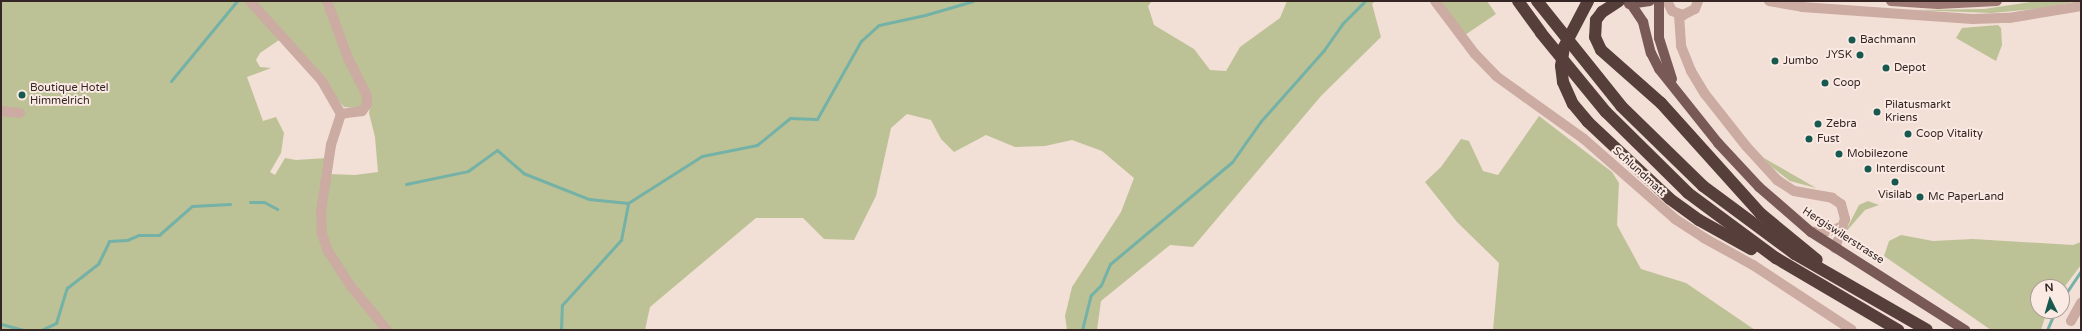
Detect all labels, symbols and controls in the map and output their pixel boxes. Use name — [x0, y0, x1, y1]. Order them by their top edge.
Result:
place label: Bachmann — [1860, 33, 1916, 47]
marker: Bachmann — [1847, 35, 1857, 45]
place label: JYSK — [1826, 48, 1852, 62]
marker: JYSK — [1855, 50, 1865, 60]
place label: Jumbo — [1783, 54, 1819, 68]
marker: Jumbo — [1770, 56, 1780, 66]
place label: Depot — [1894, 61, 1926, 75]
marker: Depot — [1881, 63, 1891, 73]
place label: Coop — [1833, 76, 1861, 90]
marker: Coop — [1820, 78, 1830, 88]
place label: Boutique Hotel Himmelrich — [30, 82, 109, 108]
marker: Boutique Hotel Himmelrich — [17, 90, 27, 100]
place label: Pilatusmarkt Kriens — [1885, 99, 1951, 125]
marker: Pilatusmarkt Kriens — [1872, 107, 1882, 117]
place label: Zebra — [1826, 117, 1857, 131]
marker: Zebra — [1813, 119, 1823, 129]
place label: Coop Vitality — [1916, 127, 1983, 141]
marker: Coop Vitality — [1903, 129, 1913, 139]
place label: Fust — [1817, 132, 1839, 146]
marker: Fust — [1804, 134, 1814, 144]
street label: Schlundmatt — [1610, 145, 1668, 199]
place label: Mobilezone — [1847, 147, 1908, 161]
marker: Mobilezone — [1834, 149, 1844, 159]
place label: Interdiscount — [1876, 162, 1945, 176]
marker: Interdiscount — [1863, 164, 1873, 174]
marker: Visilab — [1890, 177, 1900, 187]
place label: Visilab — [1878, 188, 1912, 202]
place label: Mc PaperLand — [1928, 190, 2004, 204]
marker: Mc PaperLand — [1915, 192, 1925, 202]
street label: Hergiswilerstrasse — [1800, 205, 1886, 267]
north arrow — [2030, 279, 2070, 319]
text: N — [2044, 281, 2054, 294]

